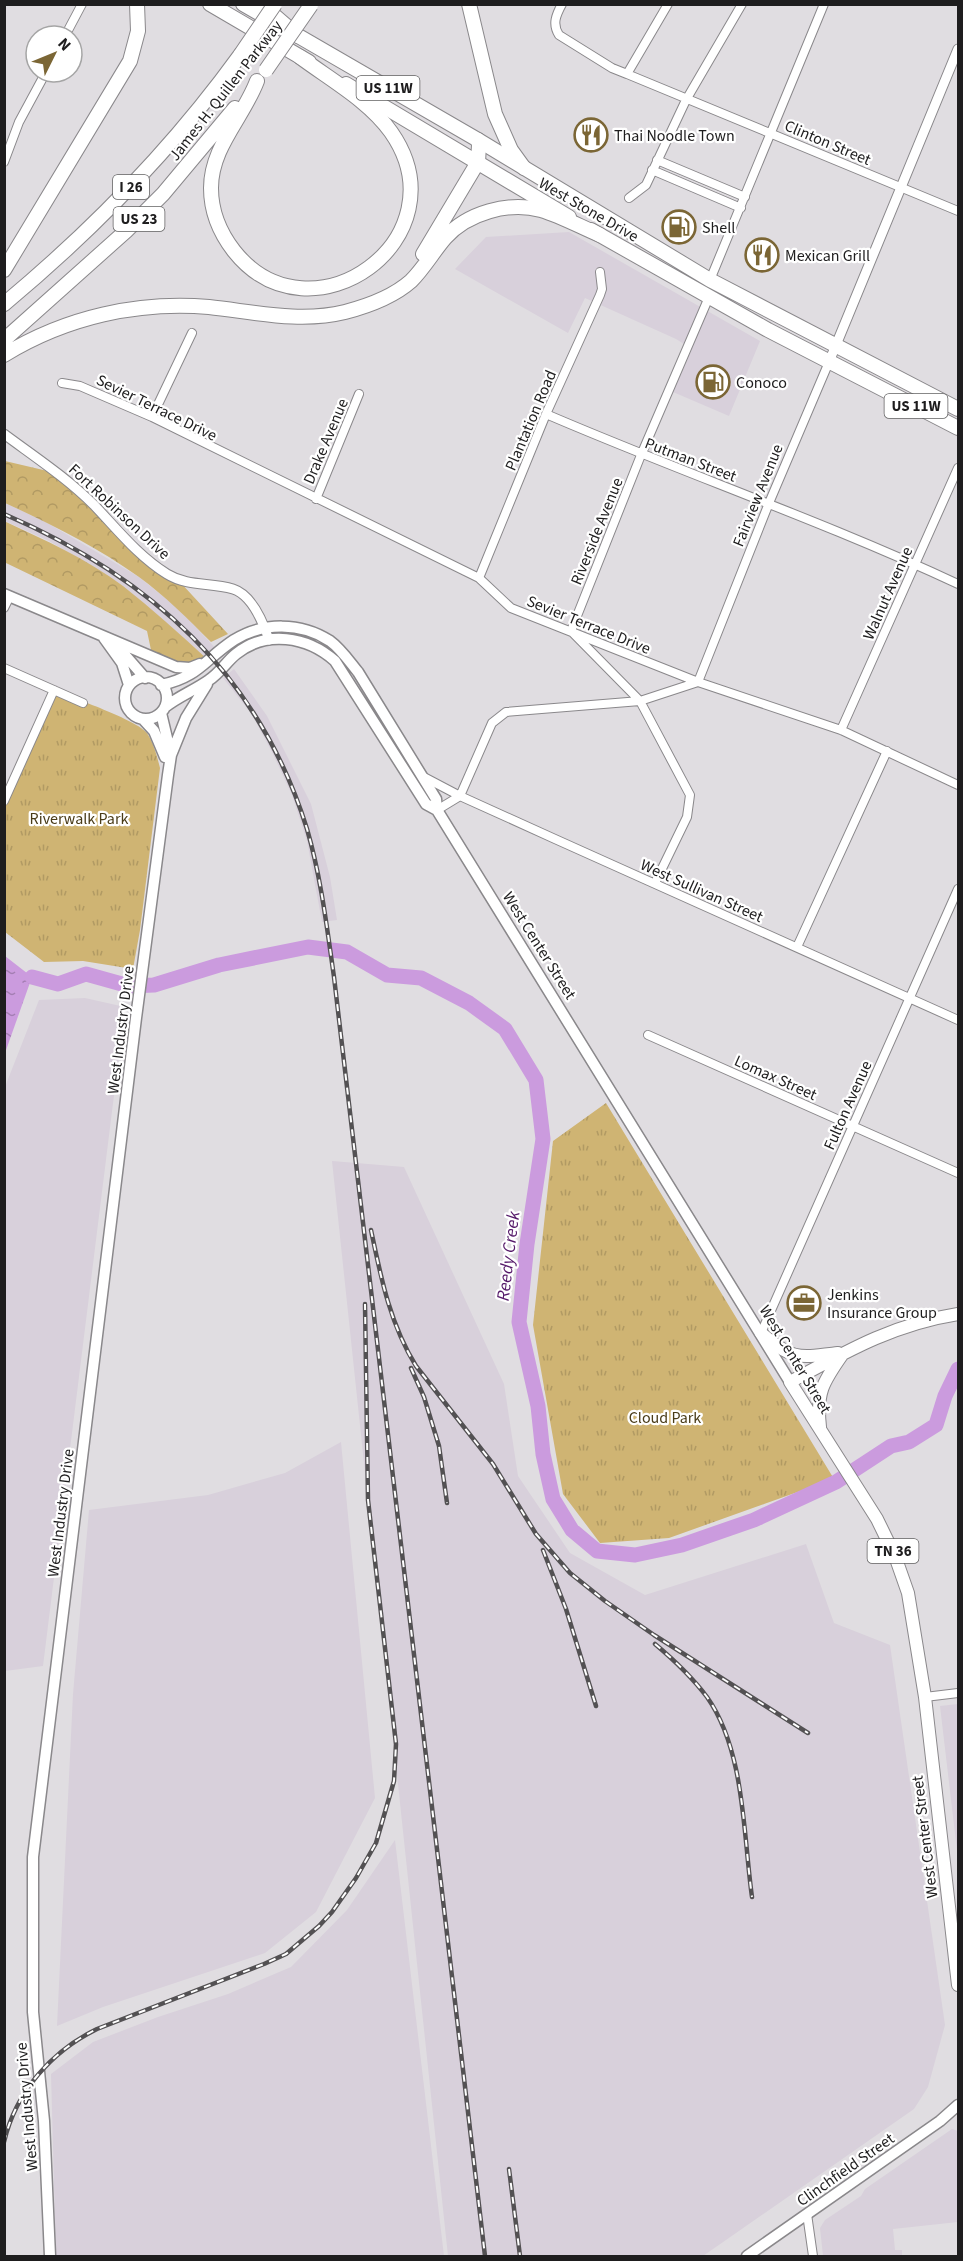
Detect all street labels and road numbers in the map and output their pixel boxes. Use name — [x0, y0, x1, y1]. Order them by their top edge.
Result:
street label: James H. Quillen Parkway — [164, 15, 288, 165]
road number: US 11W — [356, 76, 420, 100]
street label: Clinton Street — [781, 115, 875, 171]
street label: West Stone Drive — [534, 172, 643, 247]
road number: I 26 — [113, 175, 149, 199]
road number: US 23 — [114, 207, 164, 231]
street label: Plantation Road — [500, 367, 562, 474]
street label: Sevier Terrace Drive — [93, 369, 221, 447]
road number: US 11W — [884, 394, 948, 418]
street label: Drake Avenue — [298, 395, 354, 488]
street label: Putman Street — [642, 432, 740, 488]
street label: Fairview Avenue — [727, 441, 789, 550]
street label: Fort Robinson Drive — [64, 459, 175, 565]
street label: Riverside Avenue — [565, 474, 628, 588]
street label: Walnut Avenue — [858, 543, 918, 643]
street label: Sevier Terrace Drive — [523, 590, 654, 660]
street label: West Sullivan Street — [637, 854, 767, 928]
street label: West Center Street — [497, 887, 581, 1004]
street label: West Industry Drive — [102, 965, 140, 1096]
street label: Lomax Street — [731, 1050, 821, 1106]
street label: Fulton Avenue — [818, 1057, 877, 1154]
street label: West Center Street — [754, 1301, 837, 1419]
street label: West Industry Drive — [42, 1448, 80, 1579]
road number: TN 36 — [868, 1539, 918, 1563]
street label: West Center Street — [906, 1774, 943, 1899]
street label: West Industry Drive — [10, 2042, 44, 2172]
street label: Clinchfield Street — [792, 2128, 899, 2212]

